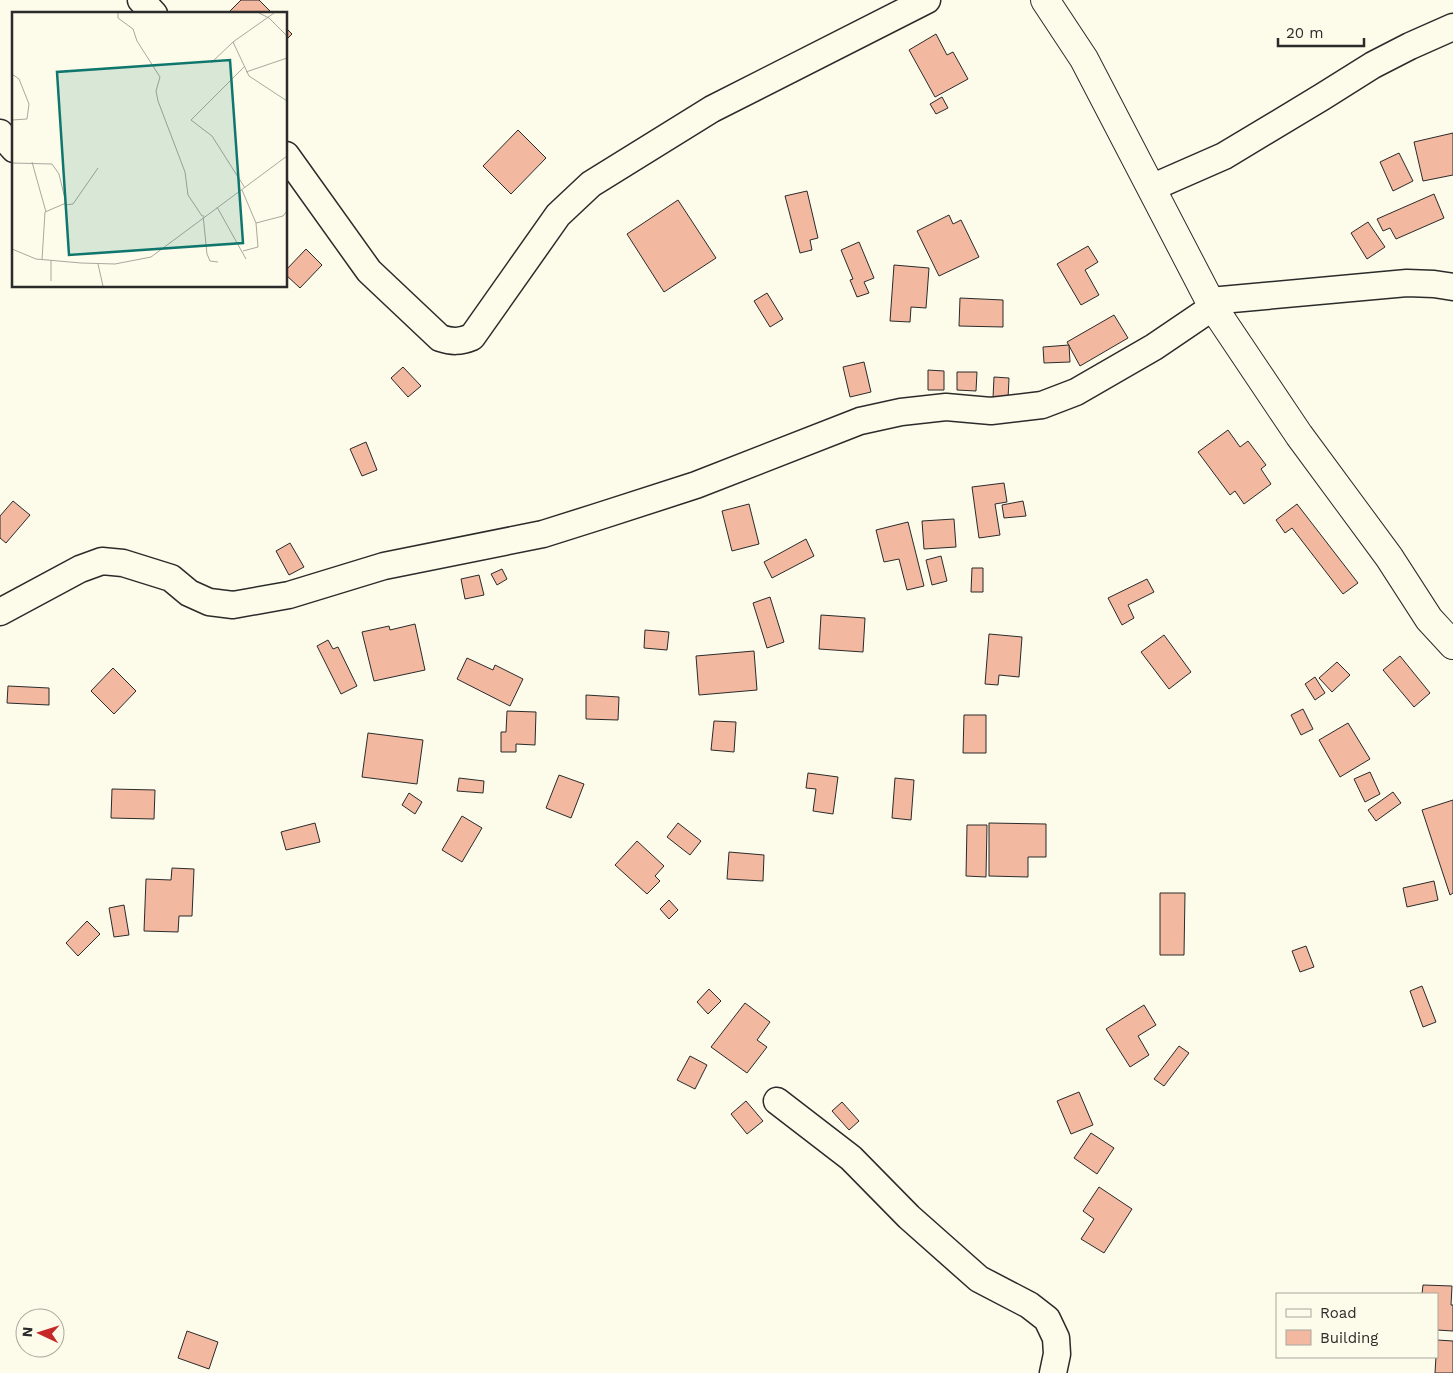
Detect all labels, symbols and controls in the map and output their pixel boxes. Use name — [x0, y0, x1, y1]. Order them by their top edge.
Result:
inset map — [12, 12, 288, 288]
scale bar — [1278, 15, 1364, 47]
text: 20 m — [1286, 24, 1324, 42]
legend — [1276, 1293, 1438, 1358]
text: Road — [1320, 1304, 1357, 1322]
north arrow — [15, 1308, 65, 1358]
text: N — [19, 1326, 35, 1338]
text: Building — [1320, 1329, 1378, 1347]

